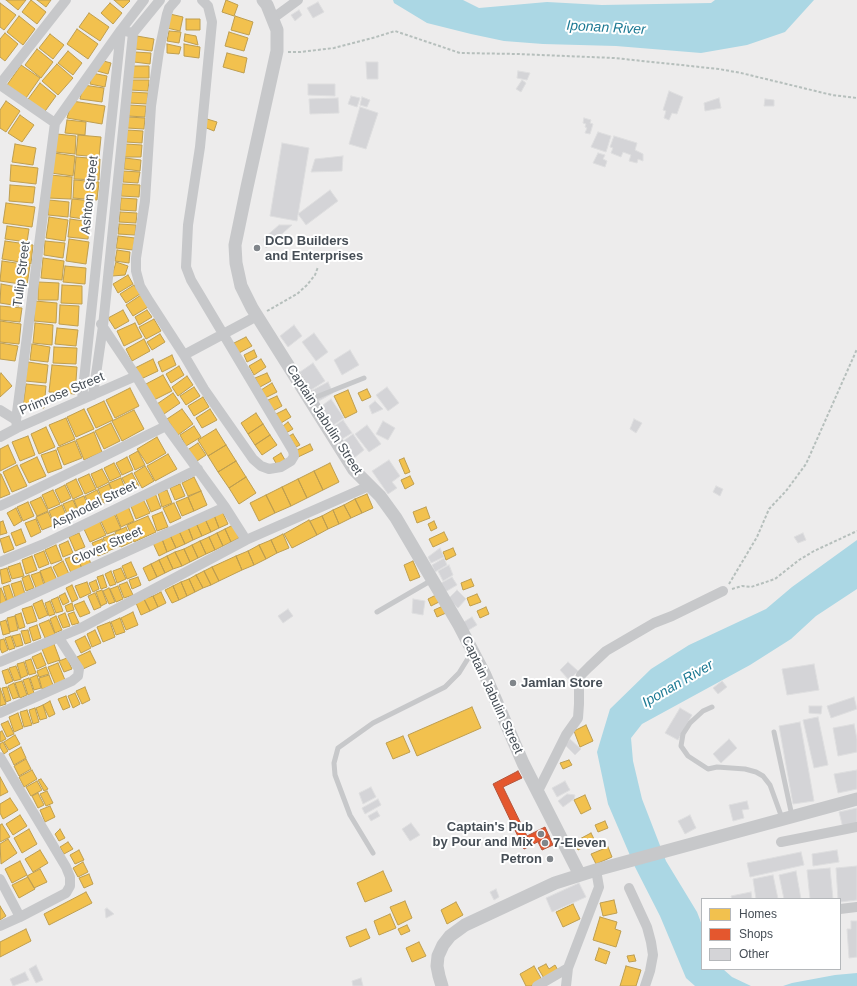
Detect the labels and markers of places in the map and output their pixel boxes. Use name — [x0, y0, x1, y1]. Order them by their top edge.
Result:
place label: DCD Builders and Enterprises — [265, 233, 363, 264]
marker: DCD Builders and Enterprises — [252, 243, 262, 253]
place label: Jamlan Store — [521, 675, 603, 691]
marker: Jamlan Store — [508, 678, 518, 688]
place label: Captain's Pub by Pour and Mix — [433, 819, 533, 850]
marker: Captain's Pub by Pour and Mix — [536, 829, 546, 839]
place label: 7-Eleven — [553, 835, 606, 851]
marker: 7-Eleven — [540, 838, 550, 848]
place label: Petron — [501, 851, 542, 867]
marker: Petron — [545, 854, 555, 864]

